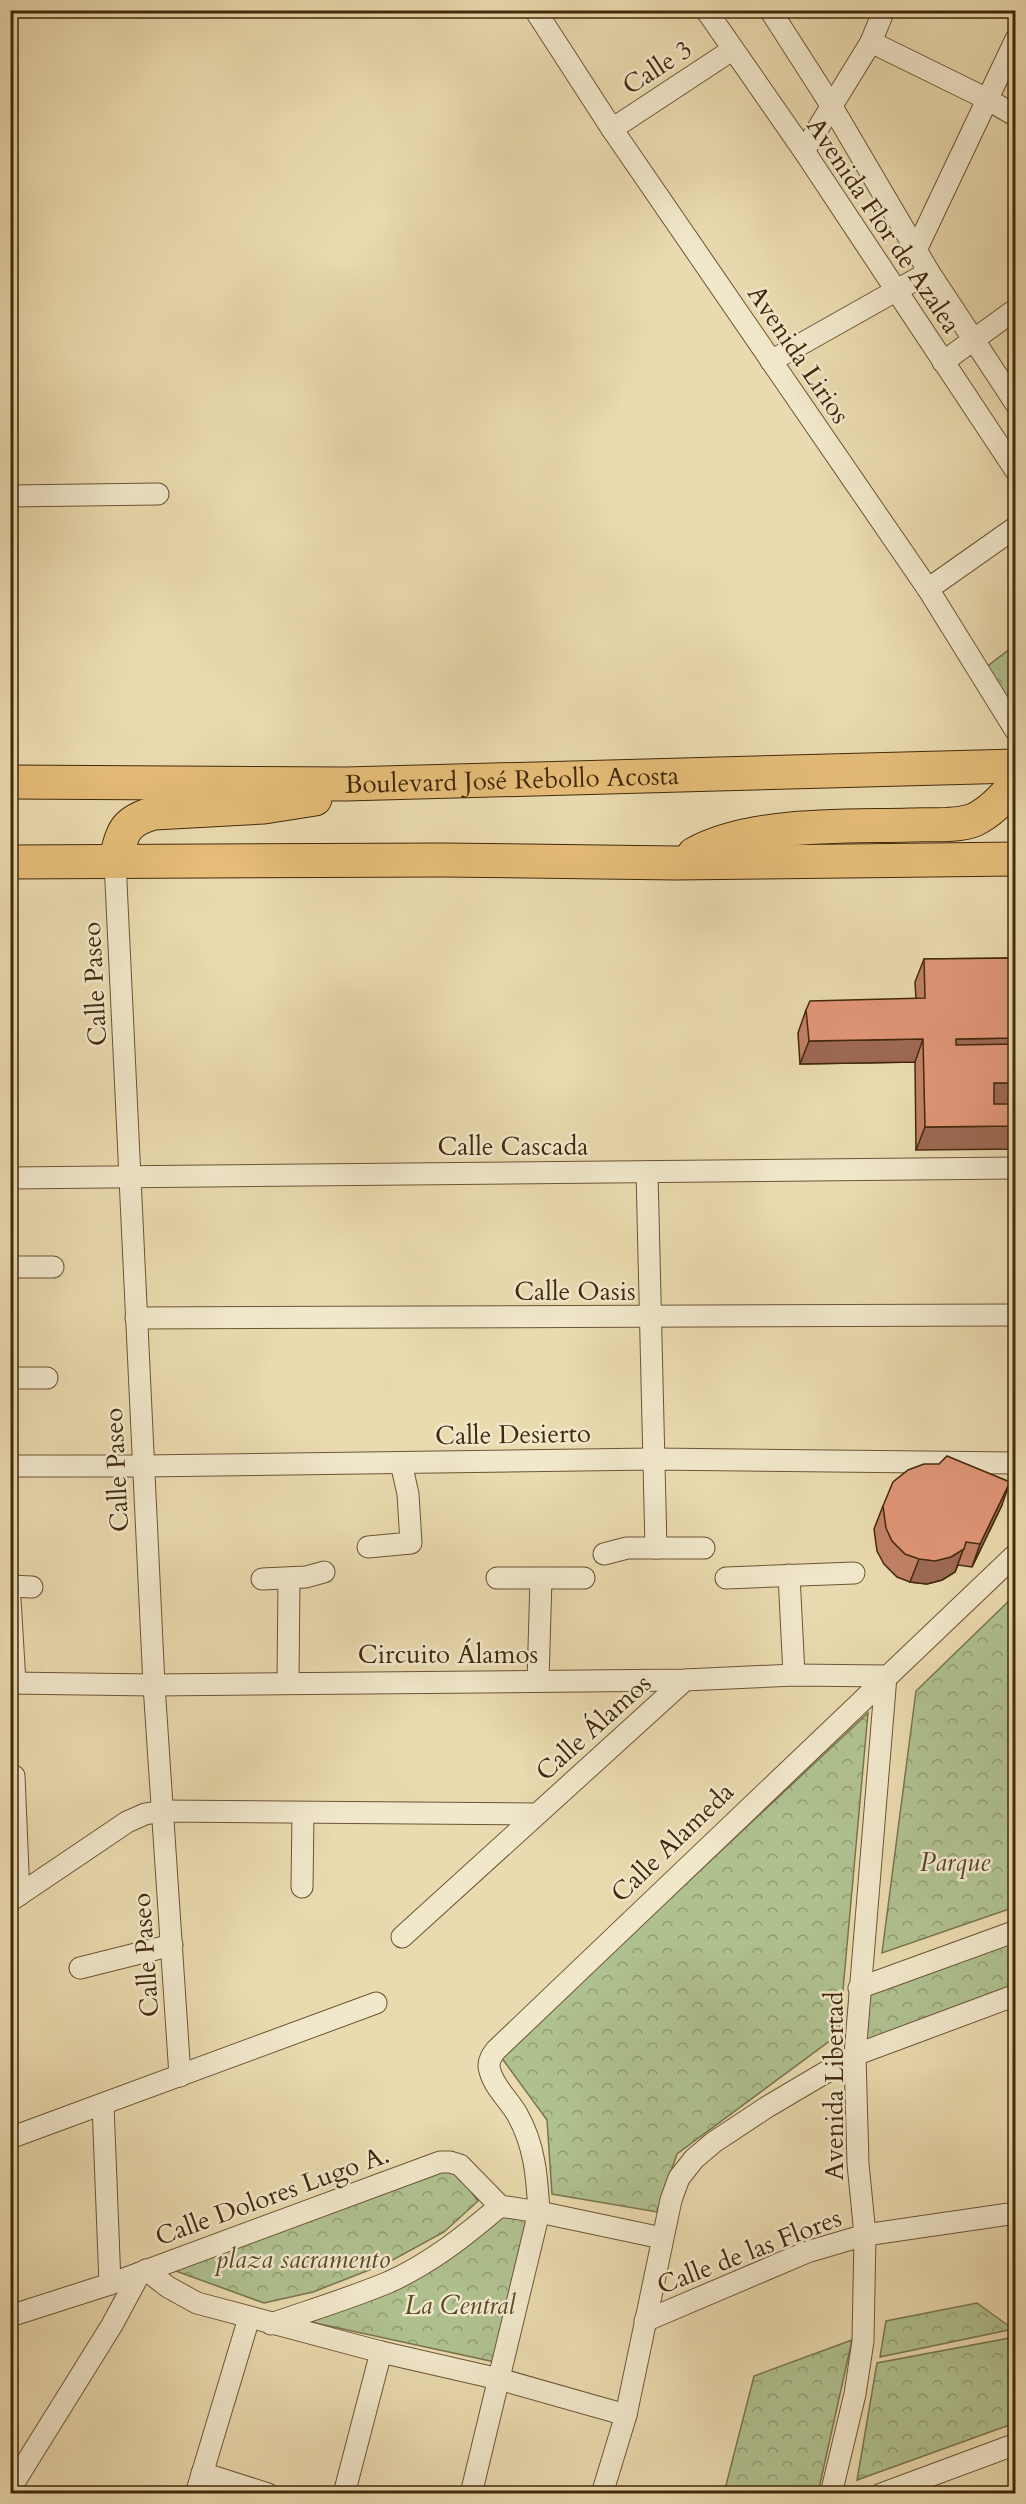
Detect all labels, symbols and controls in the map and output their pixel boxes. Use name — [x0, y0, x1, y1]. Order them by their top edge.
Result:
street label: Calle 3 — [616, 32, 699, 103]
street label: Avenida Flor de Azalea — [798, 111, 969, 340]
street label: Avenida Lirios — [739, 278, 858, 430]
street label: Boulevard José Rebollo Acosta — [344, 758, 679, 802]
street label: Calle Paseo — [74, 921, 115, 1047]
street label: Calle Cascada — [437, 1129, 589, 1164]
street label: Calle Oasis — [514, 1274, 636, 1309]
street label: Calle Paseo — [96, 1407, 137, 1533]
street label: Calle Desierto — [435, 1416, 591, 1453]
street label: Circuito Álamos — [358, 1637, 538, 1672]
street label: Calle Álamos — [528, 1666, 659, 1789]
street label: Calle Alameda — [603, 1775, 741, 1910]
park label: Parque — [920, 1845, 991, 1880]
street label: Calle Paseo — [124, 1892, 167, 2018]
street label: Avenida Libertad — [817, 1991, 852, 2181]
street label: Calle Dolores Lugo A. — [150, 2137, 394, 2254]
street label: Calle de las Flores — [652, 2200, 846, 2303]
park label: plaza sacramento — [214, 2242, 390, 2277]
park label: La Central — [405, 2288, 516, 2323]

